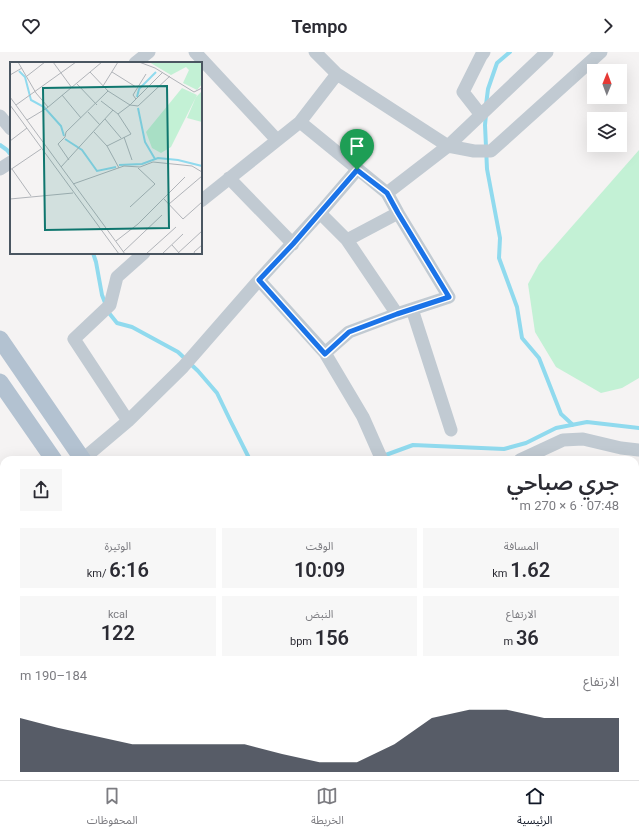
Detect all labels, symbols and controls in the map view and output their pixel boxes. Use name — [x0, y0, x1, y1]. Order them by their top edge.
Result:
icon: heart — [20, 15, 42, 37]
icon: forward — [597, 15, 619, 37]
text: Tempo — [292, 16, 347, 37]
inset map — [10, 62, 202, 254]
north arrow — [587, 64, 627, 104]
map controls — [587, 64, 627, 152]
button: layers — [587, 112, 627, 152]
pin — [340, 129, 374, 170]
icon: arrive — [346, 135, 368, 157]
button: share — [20, 469, 62, 511]
text: جري صباحي — [507, 470, 619, 495]
text: 07:48 · 6 × 270 m — [520, 498, 619, 513]
text: الوتيرة — [105, 540, 131, 553]
text: الوقت — [306, 540, 333, 553]
text: المسافة — [504, 540, 539, 553]
text: 6:16 — [109, 558, 149, 582]
text: 10:09 — [294, 558, 345, 582]
text: 1.62 — [510, 558, 550, 582]
text: /km — [87, 567, 109, 580]
text: km — [492, 567, 510, 580]
text: kcal — [108, 608, 128, 621]
text: النبض — [306, 608, 333, 621]
text: الارتفاع — [506, 608, 536, 621]
text: 122 — [101, 621, 135, 645]
text: 156 — [315, 626, 349, 650]
text: 36 — [516, 626, 539, 650]
text: bpm — [290, 635, 315, 648]
text: m — [504, 635, 516, 648]
text: 184–190 m — [20, 668, 87, 683]
text: الارتفاع — [583, 674, 619, 689]
tab: المحفوظات — [87, 785, 138, 832]
tab: الخريطة — [311, 785, 344, 832]
tab: الرئيسية — [517, 785, 552, 832]

